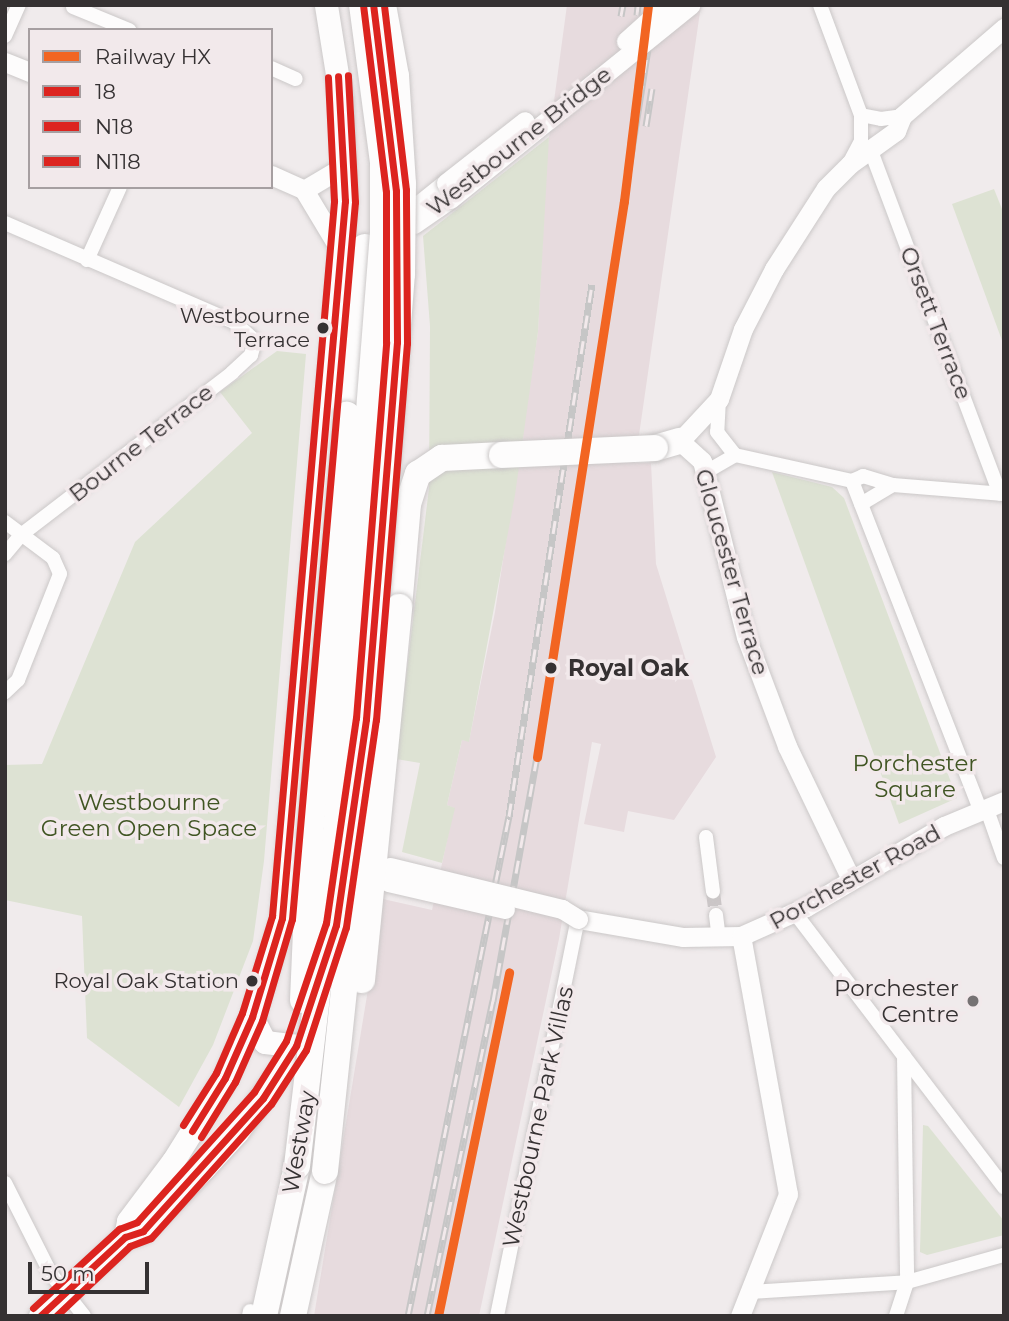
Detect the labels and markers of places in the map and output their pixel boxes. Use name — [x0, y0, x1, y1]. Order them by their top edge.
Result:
place label: Westbourne Terrace — [180, 303, 310, 353]
marker: Westbourne Terrace — [316, 321, 330, 335]
place label: Royal Oak — [568, 654, 689, 682]
marker: Royal Oak — [540, 657, 562, 679]
place label: Royal Oak Station — [53, 968, 239, 994]
marker: Royal Oak Station — [245, 974, 259, 988]
place label: Porchester Centre — [834, 974, 959, 1028]
marker: Porchester Centre — [965, 993, 981, 1009]

